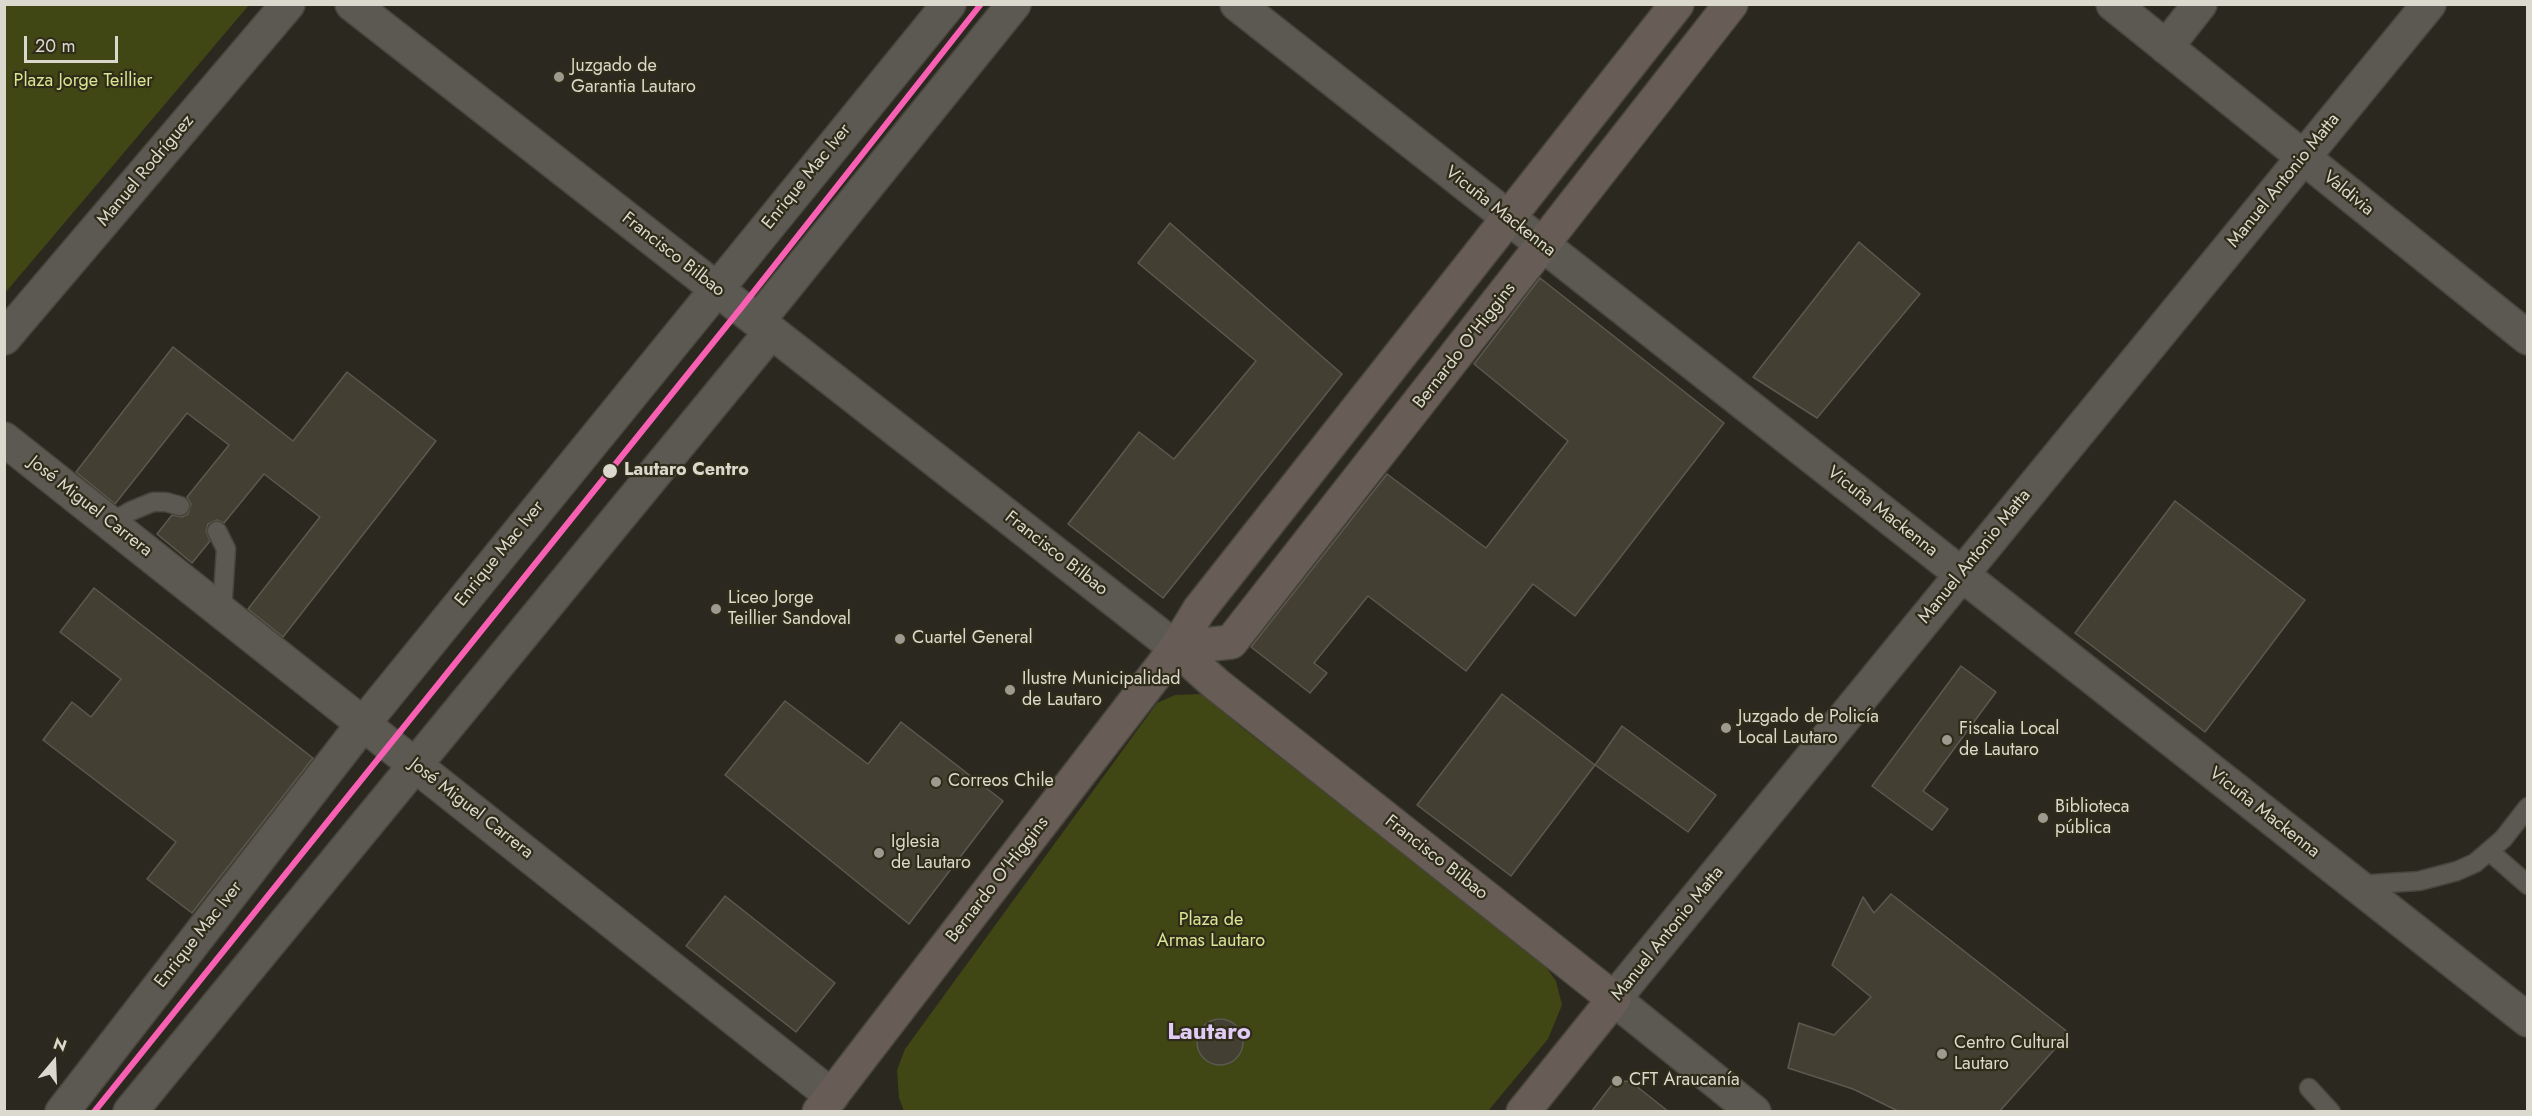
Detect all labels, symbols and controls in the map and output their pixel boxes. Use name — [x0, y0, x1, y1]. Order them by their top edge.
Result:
scale bar — [27, 24, 122, 62]
text: 20 m — [35, 33, 75, 59]
place label: Juzgado de Garantia Lautaro — [571, 56, 696, 98]
marker: Juzgado de Garantia Lautaro — [552, 70, 566, 84]
park label: Plaza Jorge Teillier — [14, 71, 152, 93]
street label: Manuel Antonio Matta — [2223, 110, 2345, 252]
street label: Manuel Rodríguez — [93, 111, 199, 231]
street label: Enrique Mac Iver — [758, 120, 856, 234]
street label: Vicuña Mackenna — [1440, 162, 1560, 262]
street label: Valdivia — [2318, 167, 2378, 221]
street label: Francisco Bilbao — [617, 208, 729, 302]
street label: Bernardo O'Higgins — [1409, 279, 1521, 413]
street label: José Miguel Carrera — [24, 452, 156, 562]
place label: Lautaro Centro — [624, 460, 749, 482]
marker: Lautaro Centro — [601, 462, 619, 480]
street label: Vicuña Mackenna — [1822, 462, 1942, 562]
street label: Manuel Antonio Matta — [1914, 486, 2036, 628]
street label: Enrique Mac Iver — [451, 497, 549, 611]
street label: Francisco Bilbao — [1000, 507, 1112, 601]
place label: Liceo Jorge Teillier Sandoval — [728, 588, 851, 630]
marker: Liceo Jorge Teillier Sandoval — [709, 602, 723, 616]
place label: Cuartel General — [912, 628, 1033, 650]
marker: Cuartel General — [893, 632, 907, 646]
place label: Ilustre Municipalidad de Lautaro — [1022, 669, 1181, 712]
marker: Ilustre Municipalidad de Lautaro — [1003, 683, 1017, 697]
place label: Juzgado de Policía Local Lautaro — [1738, 707, 1879, 750]
place label: Fiscalia Local de Lautaro — [1959, 719, 2059, 762]
marker: Juzgado de Policía Local Lautaro — [1719, 721, 1733, 735]
marker: Fiscalia Local de Lautaro — [1940, 733, 1954, 747]
street label: José Miguel Carrera — [405, 754, 537, 864]
street label: Vicuña Mackenna — [2204, 763, 2324, 863]
place label: Correos Chile — [948, 771, 1054, 793]
marker: Correos Chile — [929, 775, 943, 789]
place label: Biblioteca pública — [2055, 797, 2129, 840]
street label: Francisco Bilbao — [1380, 811, 1492, 905]
marker: Biblioteca pública — [2036, 811, 2050, 825]
street label: Bernardo O'Higgins — [942, 813, 1054, 947]
place label: Iglesia de Lautaro — [891, 832, 971, 874]
marker: Iglesia de Lautaro — [872, 846, 886, 860]
street label: Manuel Antonio Matta — [1607, 863, 1729, 1005]
street label: Enrique Mac Iver — [151, 877, 247, 993]
park label: Plaza de Armas Lautaro — [1157, 910, 1265, 952]
district label: Lautaro — [1167, 1019, 1251, 1047]
north arrow — [24, 1032, 84, 1092]
text: N — [50, 1032, 70, 1057]
place label: Centro Cultural Lautaro — [1954, 1033, 2069, 1076]
marker: Centro Cultural Lautaro — [1935, 1047, 1949, 1061]
place label: CFT Araucanía — [1629, 1070, 1740, 1092]
marker: CFT Araucanía — [1610, 1074, 1624, 1088]

